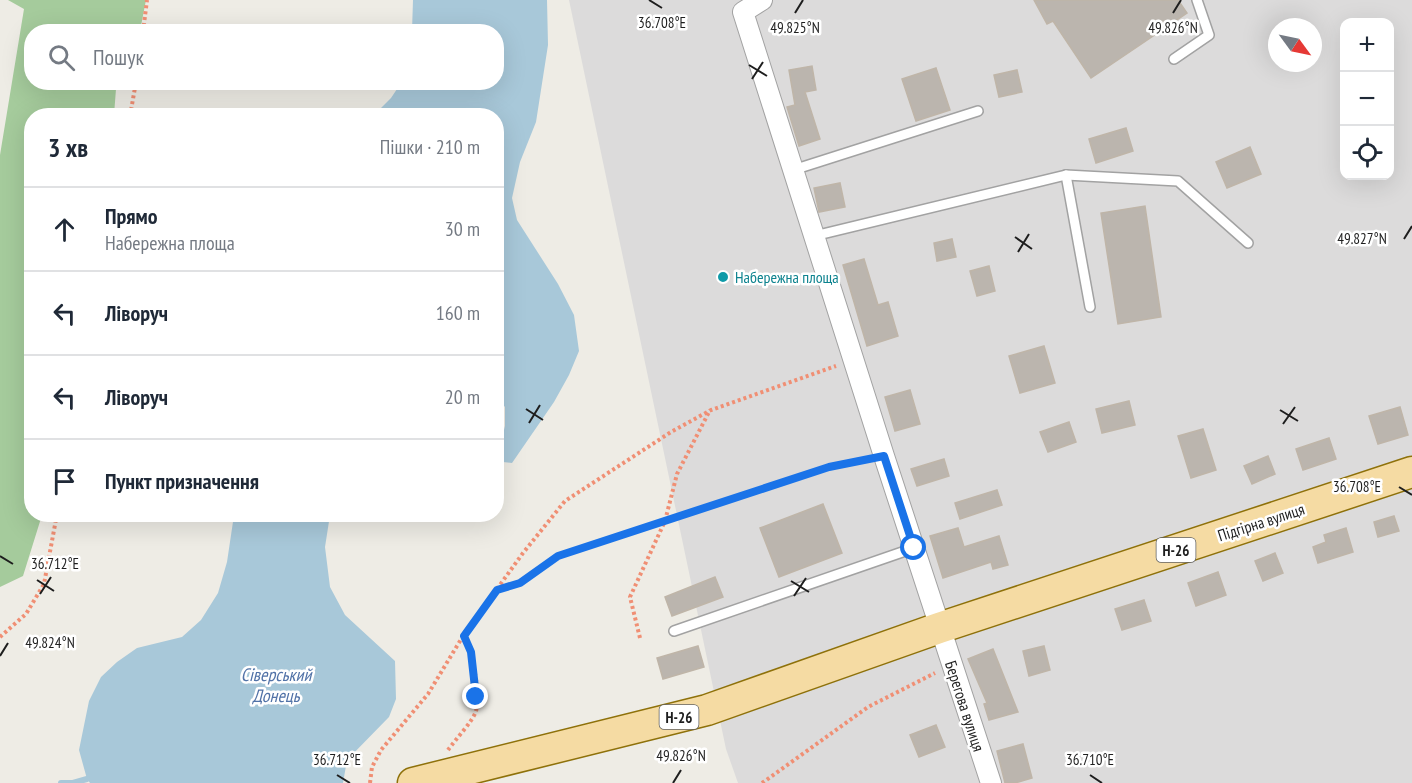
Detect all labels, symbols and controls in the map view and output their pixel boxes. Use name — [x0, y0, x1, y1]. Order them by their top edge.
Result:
text: 36.708°E — [638, 13, 686, 32]
text: 49.825°N — [770, 18, 820, 37]
text: 49.826°N — [1148, 18, 1198, 37]
north arrow — [1268, 18, 1322, 72]
map controls — [1340, 18, 1394, 180]
button: + — [1340, 18, 1394, 72]
search box — [24, 24, 504, 90]
icon: search — [45, 41, 78, 74]
text: Пошук — [93, 43, 144, 71]
button: − — [1340, 72, 1394, 126]
button: locate — [1340, 126, 1394, 180]
text: 3 хв — [48, 131, 88, 164]
text: Пішки · 210 m — [380, 134, 480, 160]
text: Прямо — [105, 202, 158, 230]
icon: ahead — [48, 213, 81, 246]
text: 30 m — [445, 216, 480, 242]
text: 49.827°N — [1337, 229, 1387, 248]
text: Набережна площа — [105, 230, 235, 256]
place label: Набережна площа — [735, 267, 839, 287]
marker: Набережна площа — [716, 270, 730, 284]
icon: left — [48, 297, 81, 330]
text: Ліворуч — [105, 299, 168, 327]
text: 160 m — [436, 300, 480, 326]
icon: left — [48, 381, 81, 414]
text: Ліворуч — [105, 383, 168, 411]
text: 20 m — [445, 384, 480, 410]
icon: arrive — [48, 465, 81, 498]
text: Пункт призначення — [105, 467, 259, 495]
text: 36.708°E — [1333, 477, 1381, 496]
street label: Підгірна вулиця — [1215, 499, 1307, 545]
route start — [900, 534, 926, 560]
road number: Н-26 — [1156, 538, 1196, 562]
text: 36.712°E — [31, 554, 79, 573]
text: 49.824°N — [25, 633, 75, 652]
street label: Берегова вулиця — [941, 658, 989, 754]
water label: Сіверський Донець — [241, 663, 313, 707]
route end — [462, 683, 488, 709]
road number: Н-26 — [660, 705, 698, 729]
text: 49.826°N — [656, 746, 706, 765]
text: 36.712°E — [313, 750, 361, 769]
text: 36.710°E — [1066, 750, 1114, 769]

